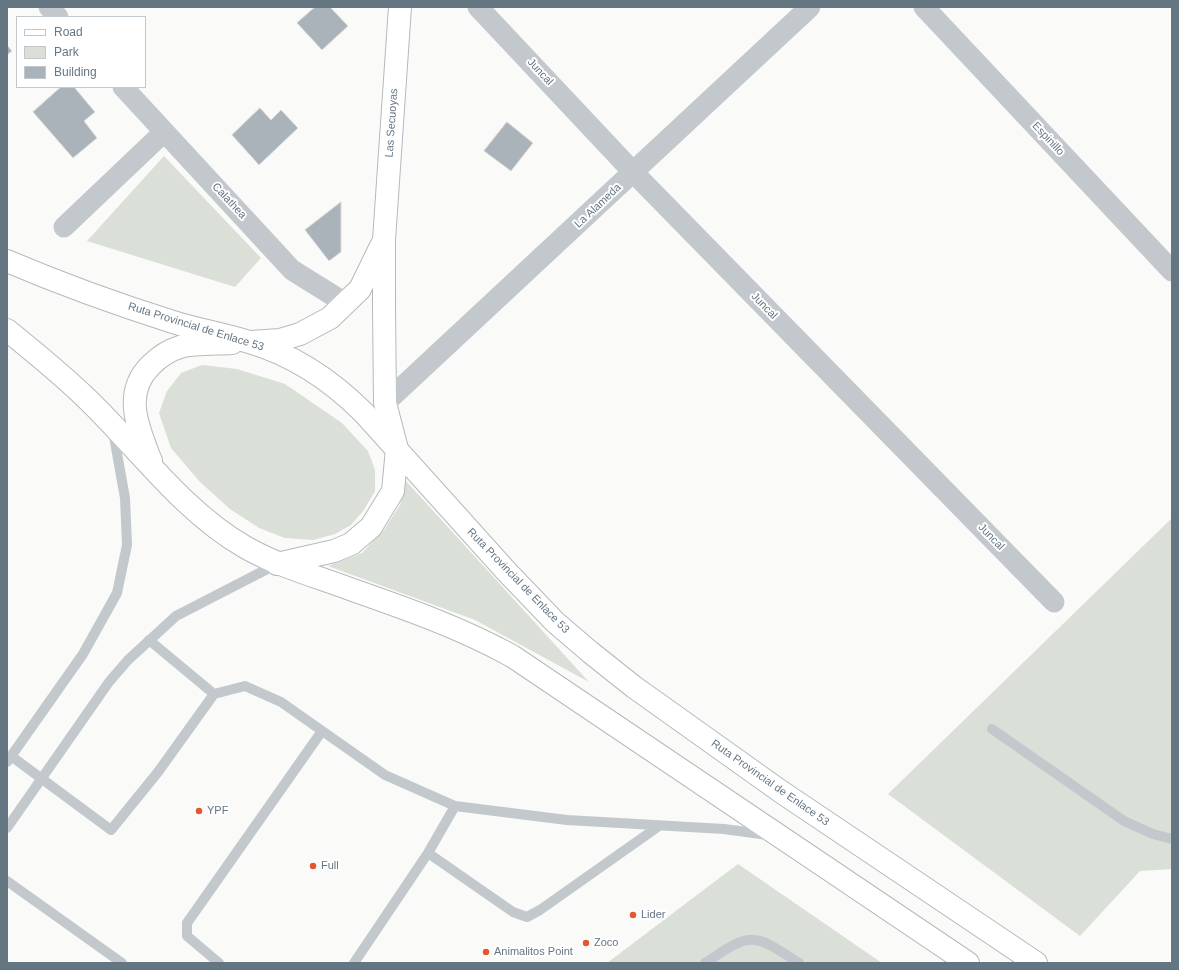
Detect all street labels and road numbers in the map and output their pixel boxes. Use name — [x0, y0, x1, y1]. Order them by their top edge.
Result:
street label: Juncal — [524, 56, 556, 88]
street label: Las Secuoyas — [383, 88, 401, 158]
street label: Espinillo — [1029, 120, 1067, 158]
street label: Calathea — [209, 180, 249, 222]
street label: La Alameda — [572, 181, 624, 231]
street label: Juncal — [748, 290, 780, 322]
street label: Ruta Provincial de Enlace 53 — [127, 300, 265, 354]
street label: Juncal — [975, 521, 1007, 553]
street label: Ruta Provincial de Enlace 53 — [464, 526, 572, 636]
street label: Ruta Provincial de Enlace 53 — [708, 737, 832, 829]

